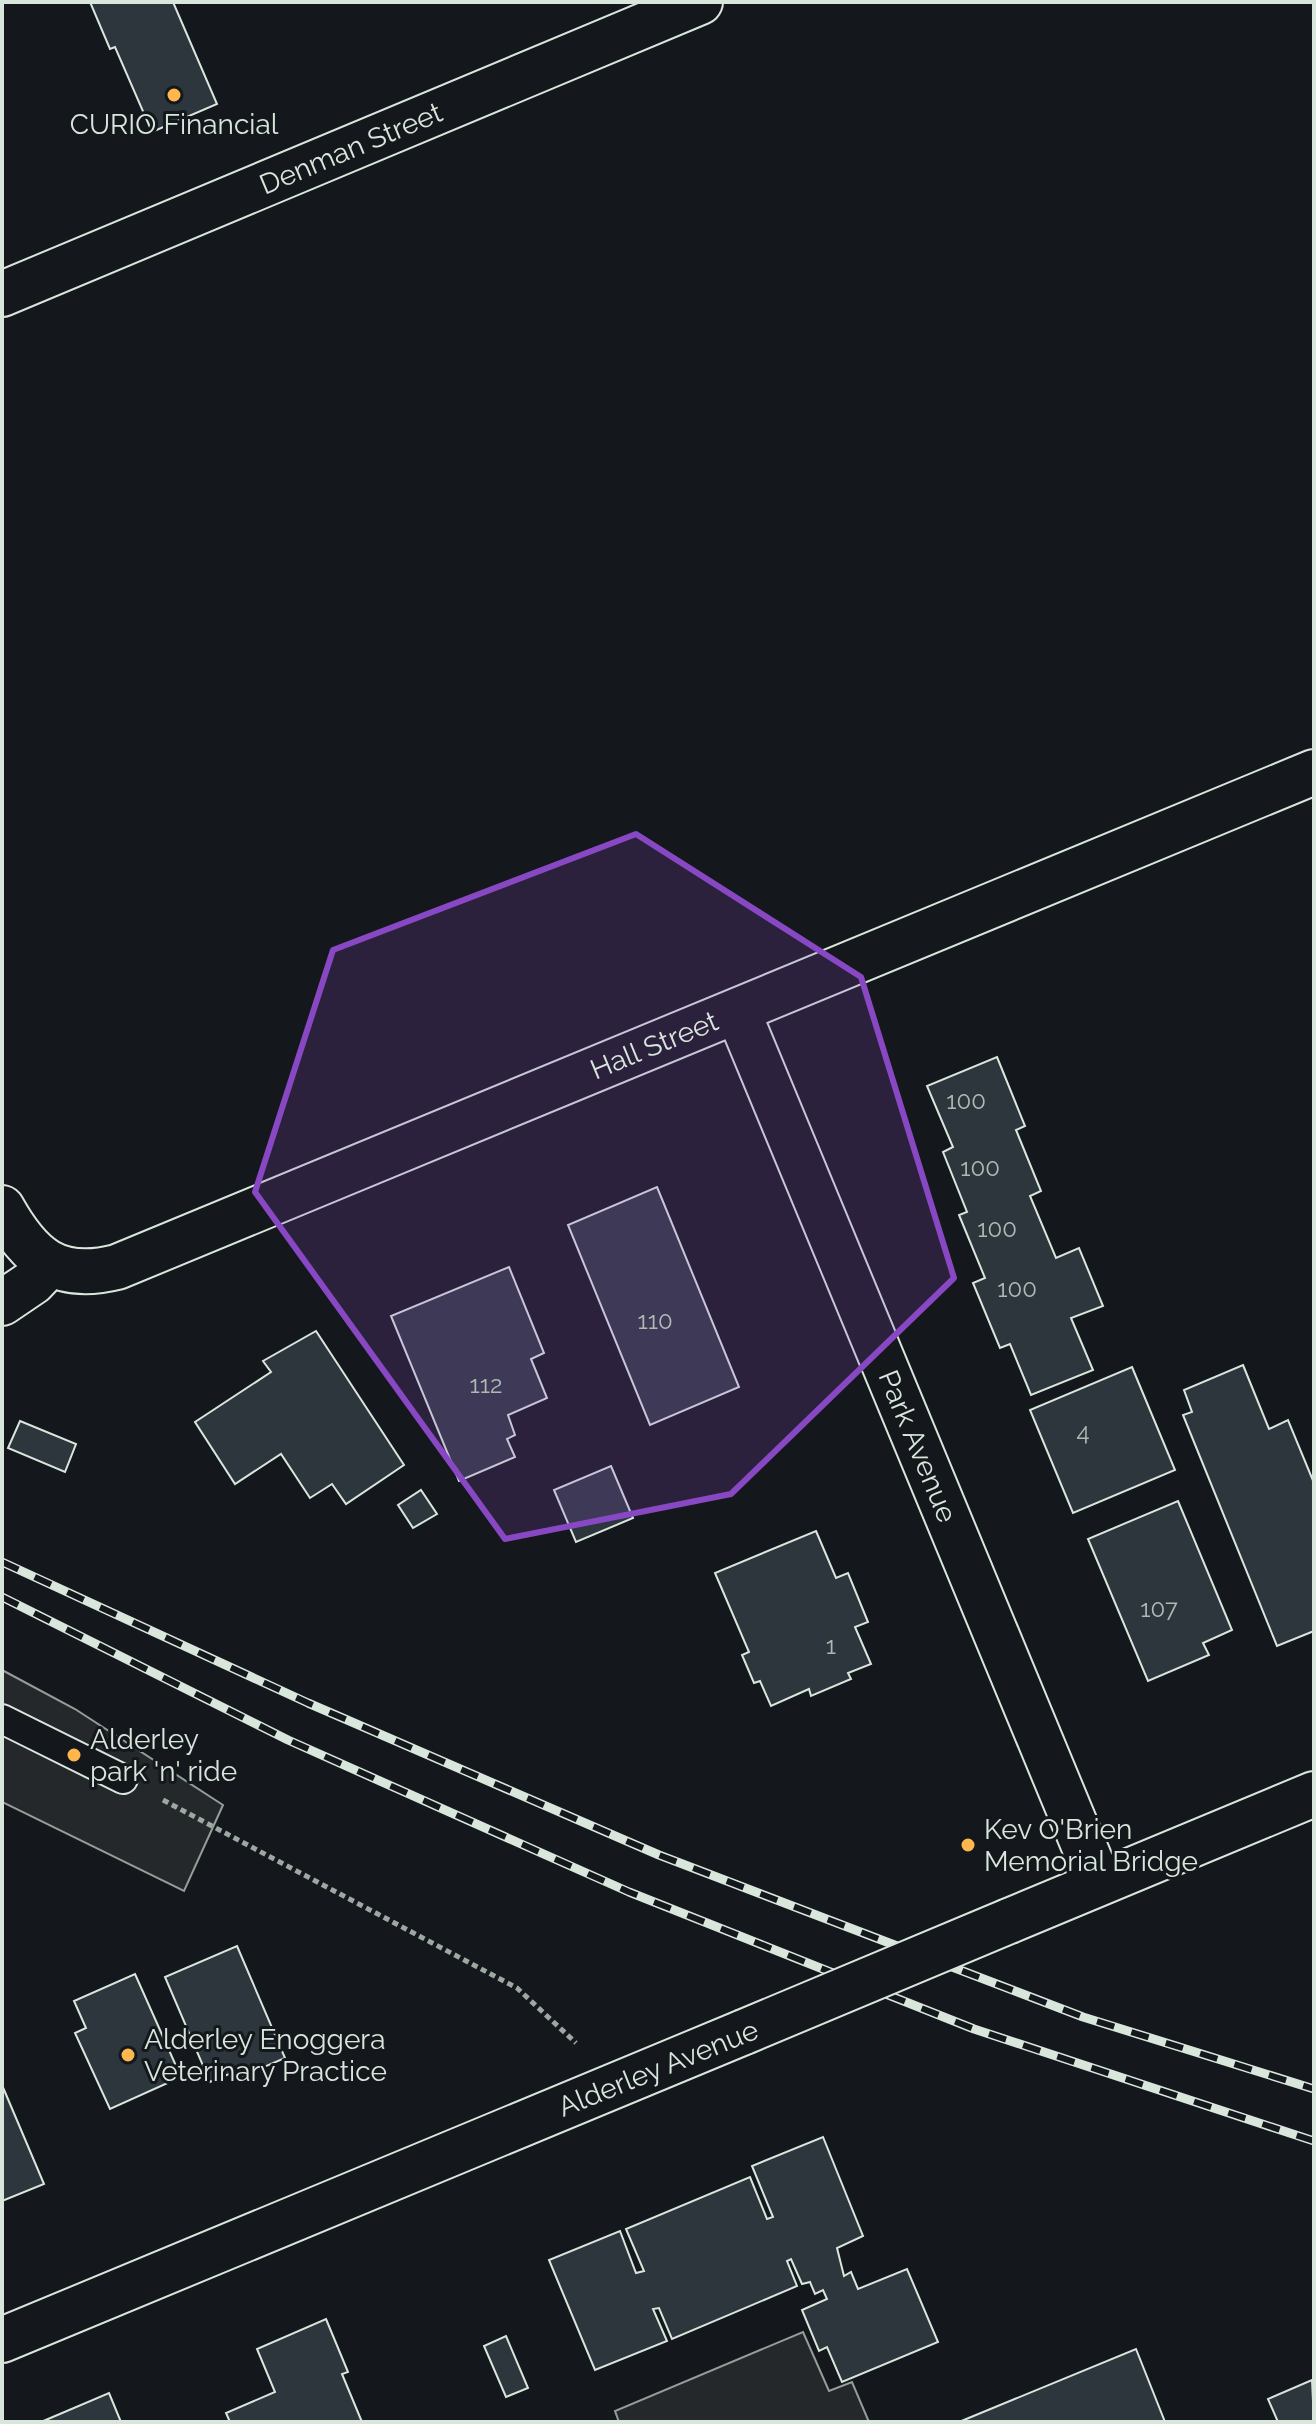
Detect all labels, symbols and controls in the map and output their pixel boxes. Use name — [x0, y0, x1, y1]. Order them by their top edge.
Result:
marker: CURIO Financial — [165, 86, 183, 104]
street label: Denman Street — [255, 96, 448, 201]
place label: CURIO Financial — [70, 108, 279, 141]
street label: Hall Street — [586, 1004, 724, 1086]
house number: 100 — [946, 1086, 986, 1115]
house number: 100 — [960, 1153, 1000, 1182]
house number: 100 — [977, 1214, 1017, 1243]
house number: 100 — [997, 1274, 1037, 1303]
house number: 110 — [637, 1306, 673, 1335]
street label: Park Avenue — [871, 1365, 964, 1527]
house number: 112 — [469, 1370, 503, 1399]
house number: 4 — [1076, 1417, 1090, 1446]
house number: 107 — [1140, 1594, 1178, 1623]
house number: 1 — [826, 1631, 836, 1660]
place label: Alderley park 'n' ride — [90, 1723, 237, 1788]
marker: Alderley park 'n' ride — [65, 1746, 83, 1764]
place label: Kev O'Brien Memorial Bridge — [984, 1813, 1198, 1878]
marker: Kev O'Brien Memorial Bridge — [959, 1836, 977, 1854]
street label: Alderley Avenue — [553, 2013, 763, 2124]
place label: Alderley Enoggera Veterinary Practice — [144, 2023, 387, 2088]
marker: Alderley Enoggera Veterinary Practice — [119, 2046, 137, 2064]

